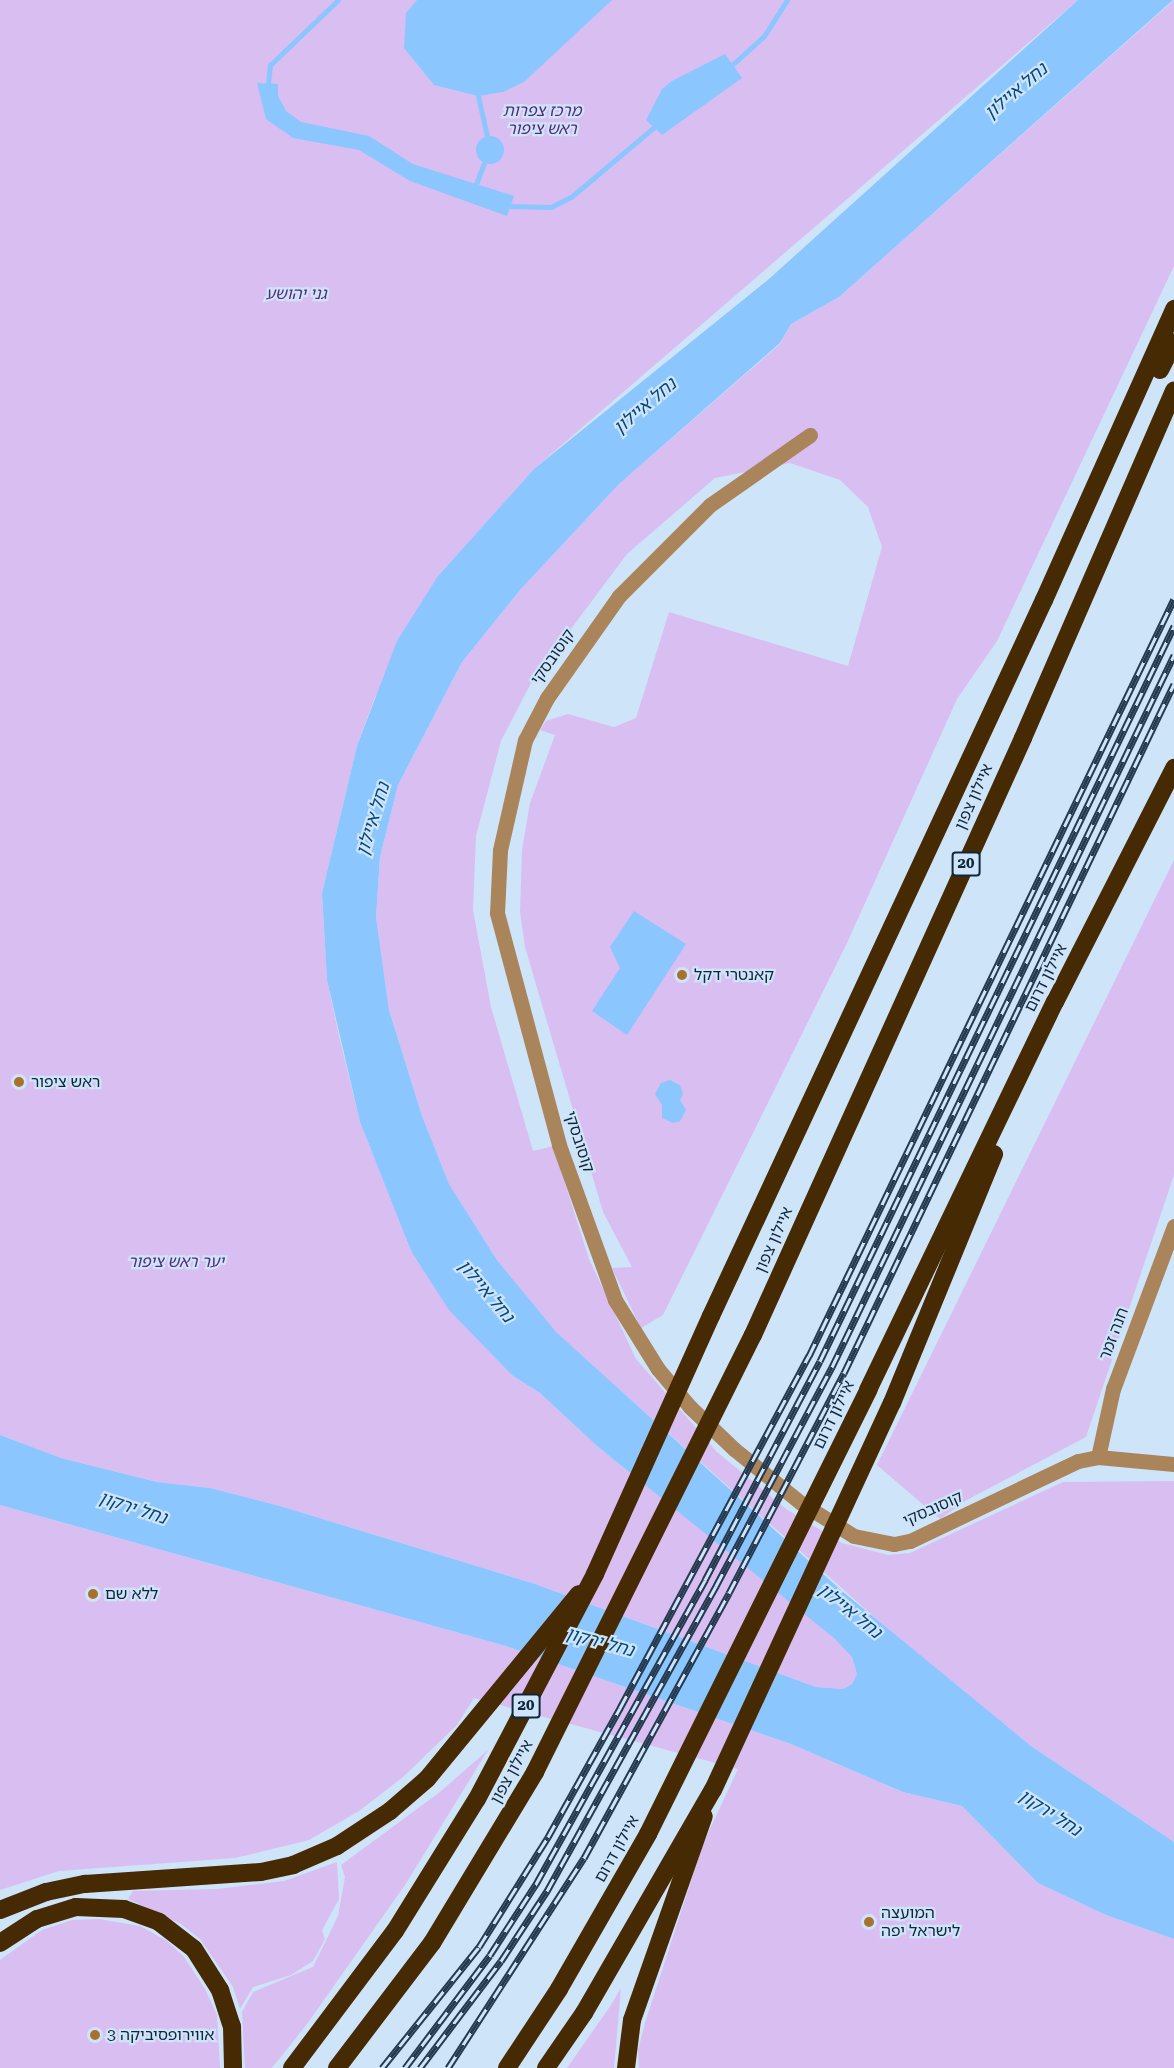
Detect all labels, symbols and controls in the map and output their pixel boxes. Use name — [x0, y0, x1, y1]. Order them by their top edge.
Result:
water label: נחל איילון — [980, 59, 1052, 123]
park label: מרכז צפרות ראש ציפור — [503, 101, 581, 139]
park label: גני יהושע — [265, 284, 327, 304]
water label: נחל איילון — [609, 374, 681, 438]
street label: קוסובסקי — [527, 626, 579, 688]
street label: איילון צפון — [951, 761, 997, 833]
water label: נחל איילון — [352, 780, 394, 858]
road number: 20 — [951, 852, 981, 876]
street label: איילון דרום — [1021, 941, 1071, 1015]
place label: קאנטרי דקל — [694, 965, 774, 985]
marker: קאנטרי דקל — [675, 968, 689, 982]
place label: ראש ציפור — [31, 1072, 100, 1092]
marker: ראש ציפור — [12, 1075, 26, 1089]
street label: קוסובסקי — [560, 1109, 598, 1175]
street label: איילון צפון — [751, 1204, 797, 1276]
park label: יער ראש ציפור — [128, 1252, 224, 1272]
water label: נחל איילון — [454, 1255, 518, 1327]
street label: חנה זמר — [1095, 1305, 1133, 1363]
street label: איילון דרום — [809, 1378, 859, 1452]
water label: נחל ירקון — [97, 1487, 169, 1529]
street label: קוסובסקי — [900, 1487, 966, 1531]
water label: נחל איילון — [814, 1579, 886, 1643]
place label: ללא שם — [105, 1584, 158, 1604]
marker: ללא שם — [86, 1587, 100, 1601]
water label: נחל ירקון — [564, 1623, 636, 1661]
road number: 20 — [511, 1694, 541, 1718]
street label: איילון צפון — [487, 1737, 537, 1807]
water label: נחל ירקון — [1015, 1785, 1085, 1841]
street label: איילון דרום — [591, 1812, 643, 1886]
place label: המועצה לישראל יפה — [881, 1903, 960, 1941]
marker: המועצה לישראל יפה — [862, 1915, 876, 1929]
place label: אווירופסיביקה 3 — [107, 2025, 214, 2045]
marker: אווירופסיביקה 3 — [88, 2028, 102, 2042]

